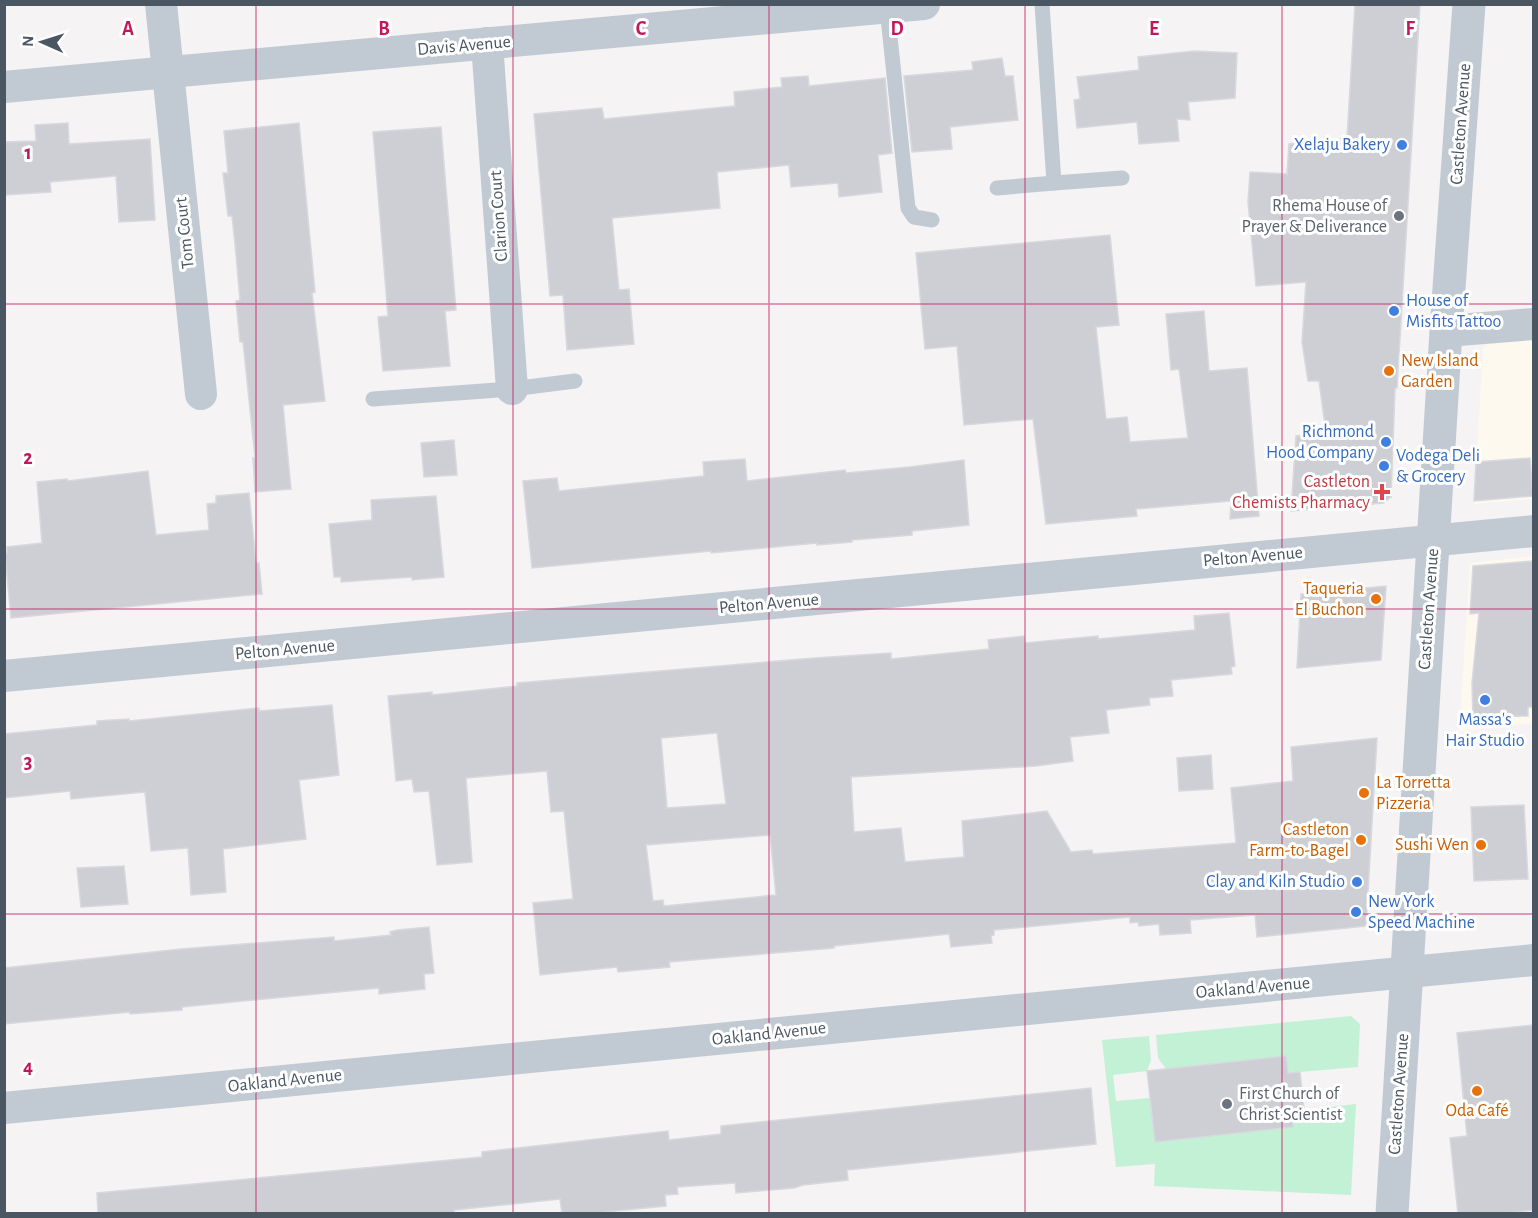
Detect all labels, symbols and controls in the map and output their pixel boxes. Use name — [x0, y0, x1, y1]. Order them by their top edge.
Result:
north arrow — [12, 12, 72, 72]
text: A — [122, 19, 134, 39]
text: B — [378, 19, 390, 39]
text: C — [636, 19, 647, 39]
text: D — [890, 19, 904, 39]
text: E — [1149, 19, 1159, 39]
text: F — [1405, 19, 1415, 39]
street label: Davis Avenue — [417, 33, 511, 59]
text: N — [20, 35, 36, 47]
street label: Castleton Avenue — [1448, 63, 1474, 185]
place label: Xelaju Bakery — [1294, 136, 1390, 154]
marker: Xelaju Bakery — [1395, 138, 1409, 152]
text: 1 — [24, 143, 32, 163]
street label: Clarion Court — [487, 170, 511, 262]
street label: Tom Court — [172, 196, 198, 270]
place label: Rhema House of Prayer & Deliverance — [1242, 197, 1389, 236]
marker: Rhema House of Prayer & Deliverance — [1392, 209, 1406, 223]
place label: House of Misfits Tattoo — [1406, 292, 1502, 331]
marker: House of Misfits Tattoo — [1387, 304, 1401, 318]
place label: New Island Garden — [1401, 352, 1479, 391]
marker: New Island Garden — [1382, 364, 1396, 378]
place label: Richmond Hood Company — [1266, 423, 1374, 462]
marker: Richmond Hood Company — [1379, 435, 1393, 449]
place label: Vodega Deli & Grocery — [1396, 447, 1480, 486]
text: 2 — [23, 448, 33, 468]
marker: Vodega Deli & Grocery — [1377, 459, 1391, 473]
place label: Castleton Chemists Pharmacy — [1232, 473, 1370, 512]
marker: Castleton Chemists Pharmacy — [1375, 485, 1389, 499]
street label: Pelton Avenue — [1202, 544, 1304, 570]
street label: Castleton Avenue — [1416, 548, 1442, 670]
place label: Taqueria El Buchon — [1295, 580, 1364, 619]
street label: Pelton Avenue — [718, 591, 820, 617]
marker: Taqueria El Buchon — [1369, 592, 1383, 606]
street label: Pelton Avenue — [234, 637, 336, 663]
marker: Massa's Hair Studio — [1478, 693, 1492, 707]
place label: Massa's Hair Studio — [1445, 711, 1525, 750]
text: 3 — [24, 752, 32, 772]
place label: La Torretta Pizzeria — [1376, 774, 1451, 813]
marker: La Torretta Pizzeria — [1357, 786, 1371, 800]
place label: Castleton Farm-to-Bagel — [1249, 821, 1349, 860]
marker: Castleton Farm-to-Bagel — [1354, 833, 1368, 847]
place label: Sushi Wen — [1395, 836, 1469, 854]
marker: Sushi Wen — [1474, 838, 1488, 852]
place label: Clay and Kiln Studio — [1206, 873, 1345, 891]
marker: Clay and Kiln Studio — [1350, 875, 1364, 889]
place label: New York Speed Machine — [1368, 893, 1475, 932]
marker: New York Speed Machine — [1349, 905, 1363, 919]
street label: Oakland Avenue — [1195, 974, 1311, 1002]
street label: Oakland Avenue — [711, 1019, 827, 1049]
street label: Castleton Avenue — [1386, 1033, 1412, 1155]
text: 4 — [23, 1057, 33, 1077]
street label: Oakland Avenue — [227, 1066, 343, 1096]
marker: Oda Café — [1470, 1084, 1484, 1098]
place label: First Church of Christ Scientist — [1239, 1085, 1343, 1124]
marker: First Church of Christ Scientist — [1220, 1097, 1234, 1111]
place label: Oda Café — [1446, 1102, 1508, 1120]

